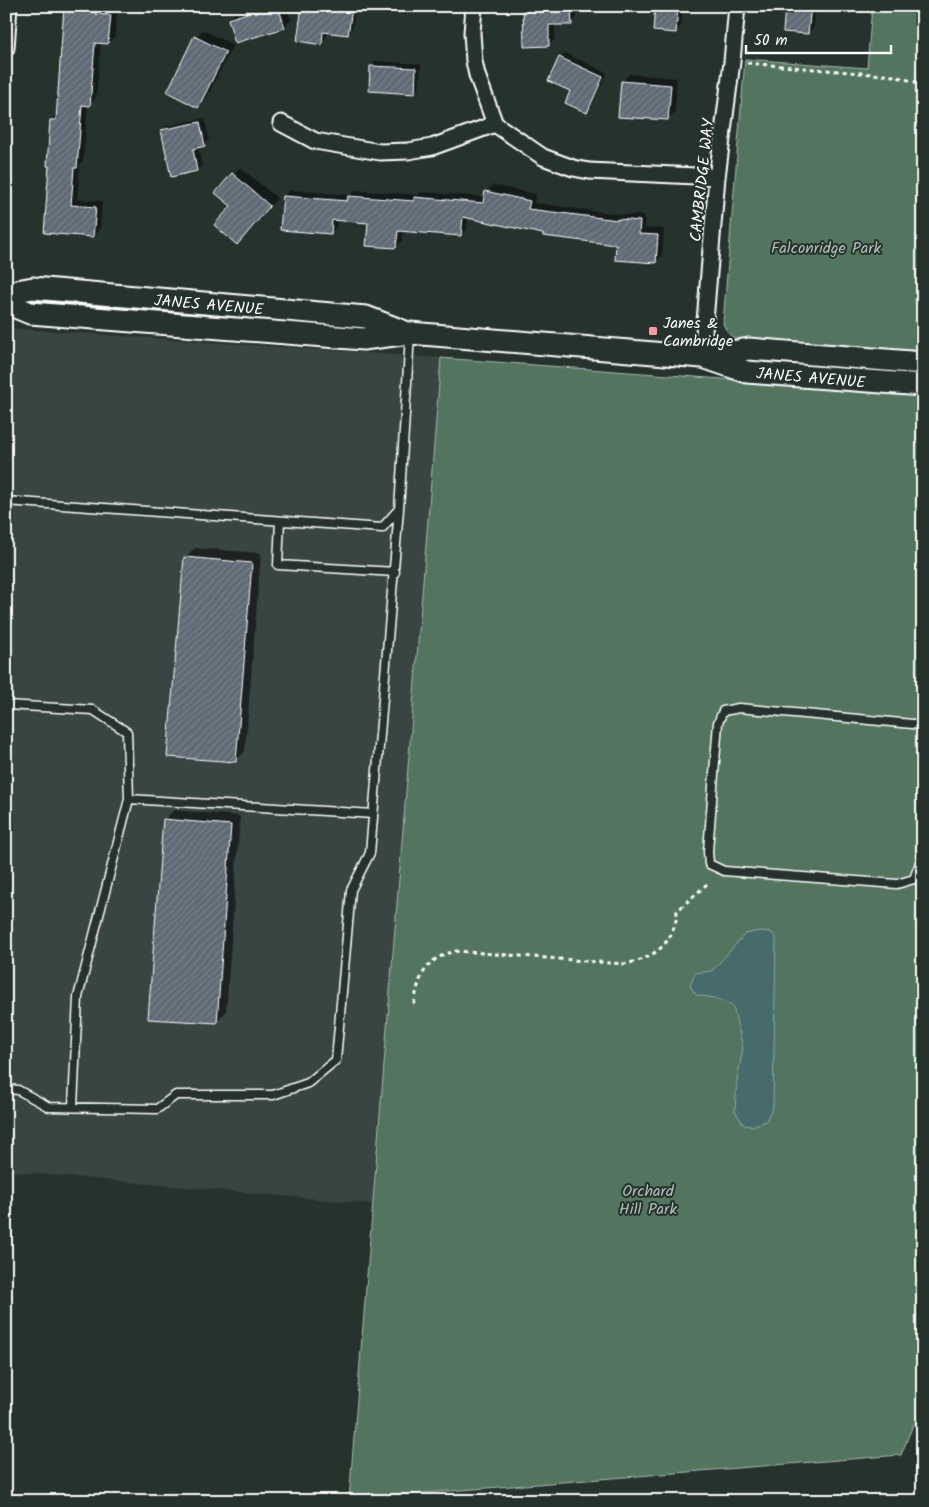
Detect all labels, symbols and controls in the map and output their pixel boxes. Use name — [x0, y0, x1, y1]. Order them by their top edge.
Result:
scale bar — [746, 22, 892, 54]
text: 50 m — [754, 29, 788, 53]
street label: CAMBRIDGE WAY — [684, 117, 721, 243]
park label: Falconridge Park — [771, 236, 881, 261]
street label: JANES AVENUE — [153, 288, 265, 323]
place label: Janes & Cambridge — [663, 311, 733, 354]
marker: Janes & Cambridge — [647, 325, 659, 337]
street label: JANES AVENUE — [755, 361, 867, 396]
park label: Orchard Hill Park — [619, 1179, 677, 1222]

